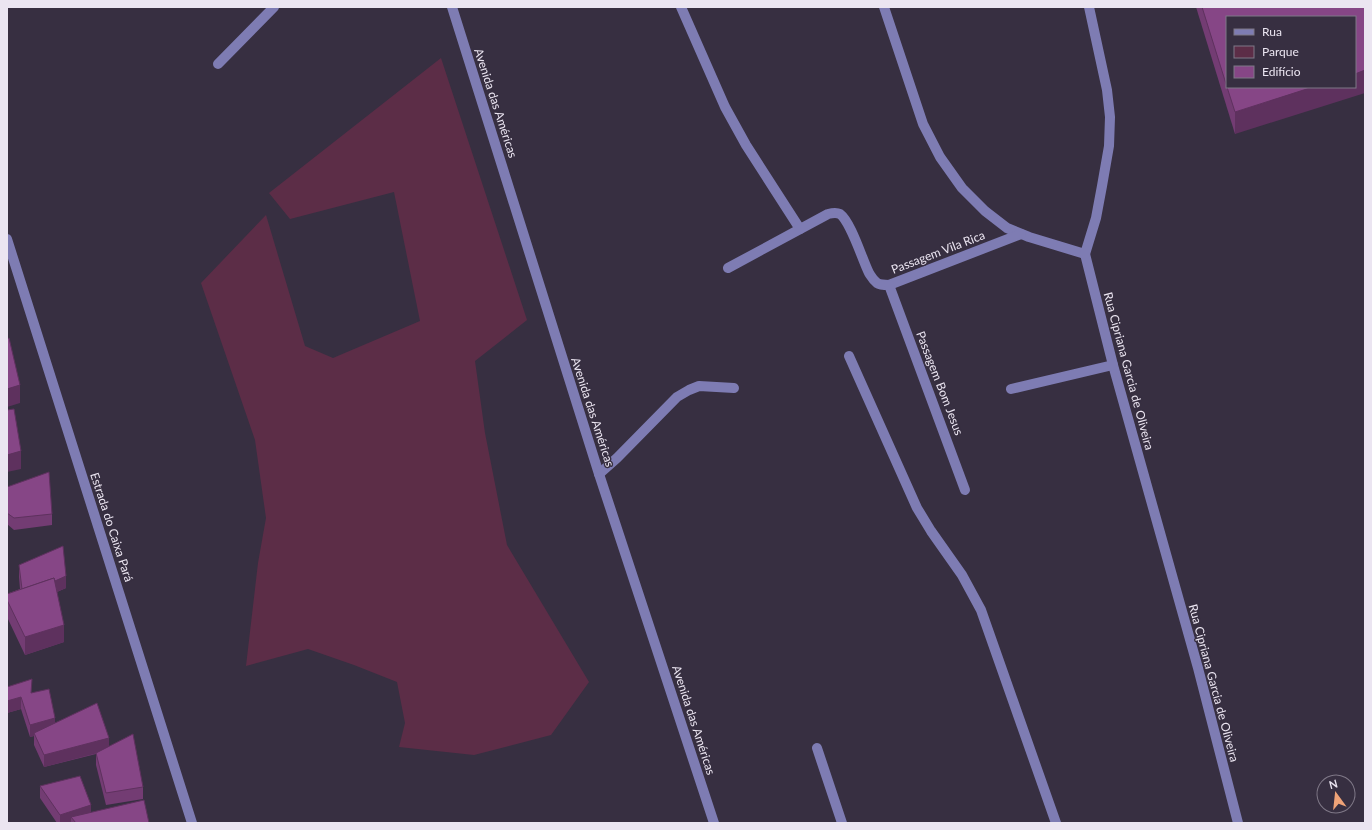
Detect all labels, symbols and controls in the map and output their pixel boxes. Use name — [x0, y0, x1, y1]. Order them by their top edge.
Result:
legend — [1226, 16, 1356, 88]
text: Rua — [1262, 24, 1282, 39]
text: Parque — [1262, 44, 1299, 59]
street label: Avenida das Américas — [471, 46, 521, 160]
text: Edifício — [1262, 64, 1301, 79]
street label: Passagem Vila Rica — [889, 227, 987, 277]
street label: Rua Cipriana Garcia de Oliveira — [1101, 290, 1157, 452]
street label: Passagem Bom Jesus — [913, 329, 967, 437]
street label: Avenida das Américas — [568, 355, 618, 469]
street label: Estrada do Caixa Pará — [87, 470, 137, 584]
street label: Rua Cipriana Garcia de Oliveira — [1186, 602, 1242, 764]
street label: Avenida das Américas — [669, 663, 719, 777]
north arrow — [1316, 774, 1356, 814]
text: N — [1328, 776, 1339, 791]

